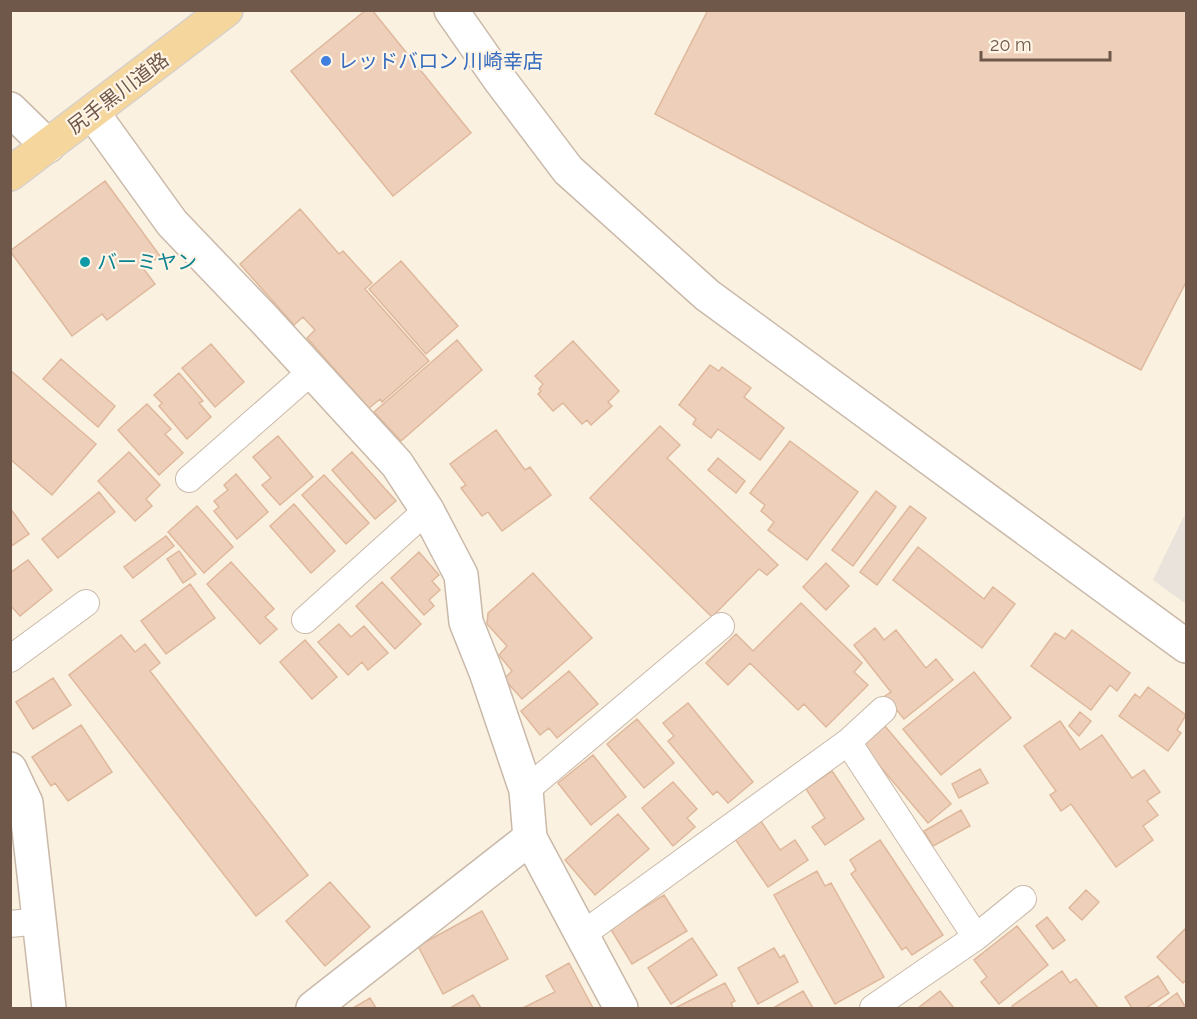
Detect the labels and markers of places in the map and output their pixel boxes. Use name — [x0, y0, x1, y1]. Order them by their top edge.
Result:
place label: レッドバロン 川崎幸店 — [338, 49, 543, 73]
marker: レッドバロン 川崎幸店 — [319, 54, 333, 68]
place label: バーミヤン — [97, 250, 197, 274]
marker: バーミヤン — [78, 255, 92, 269]

